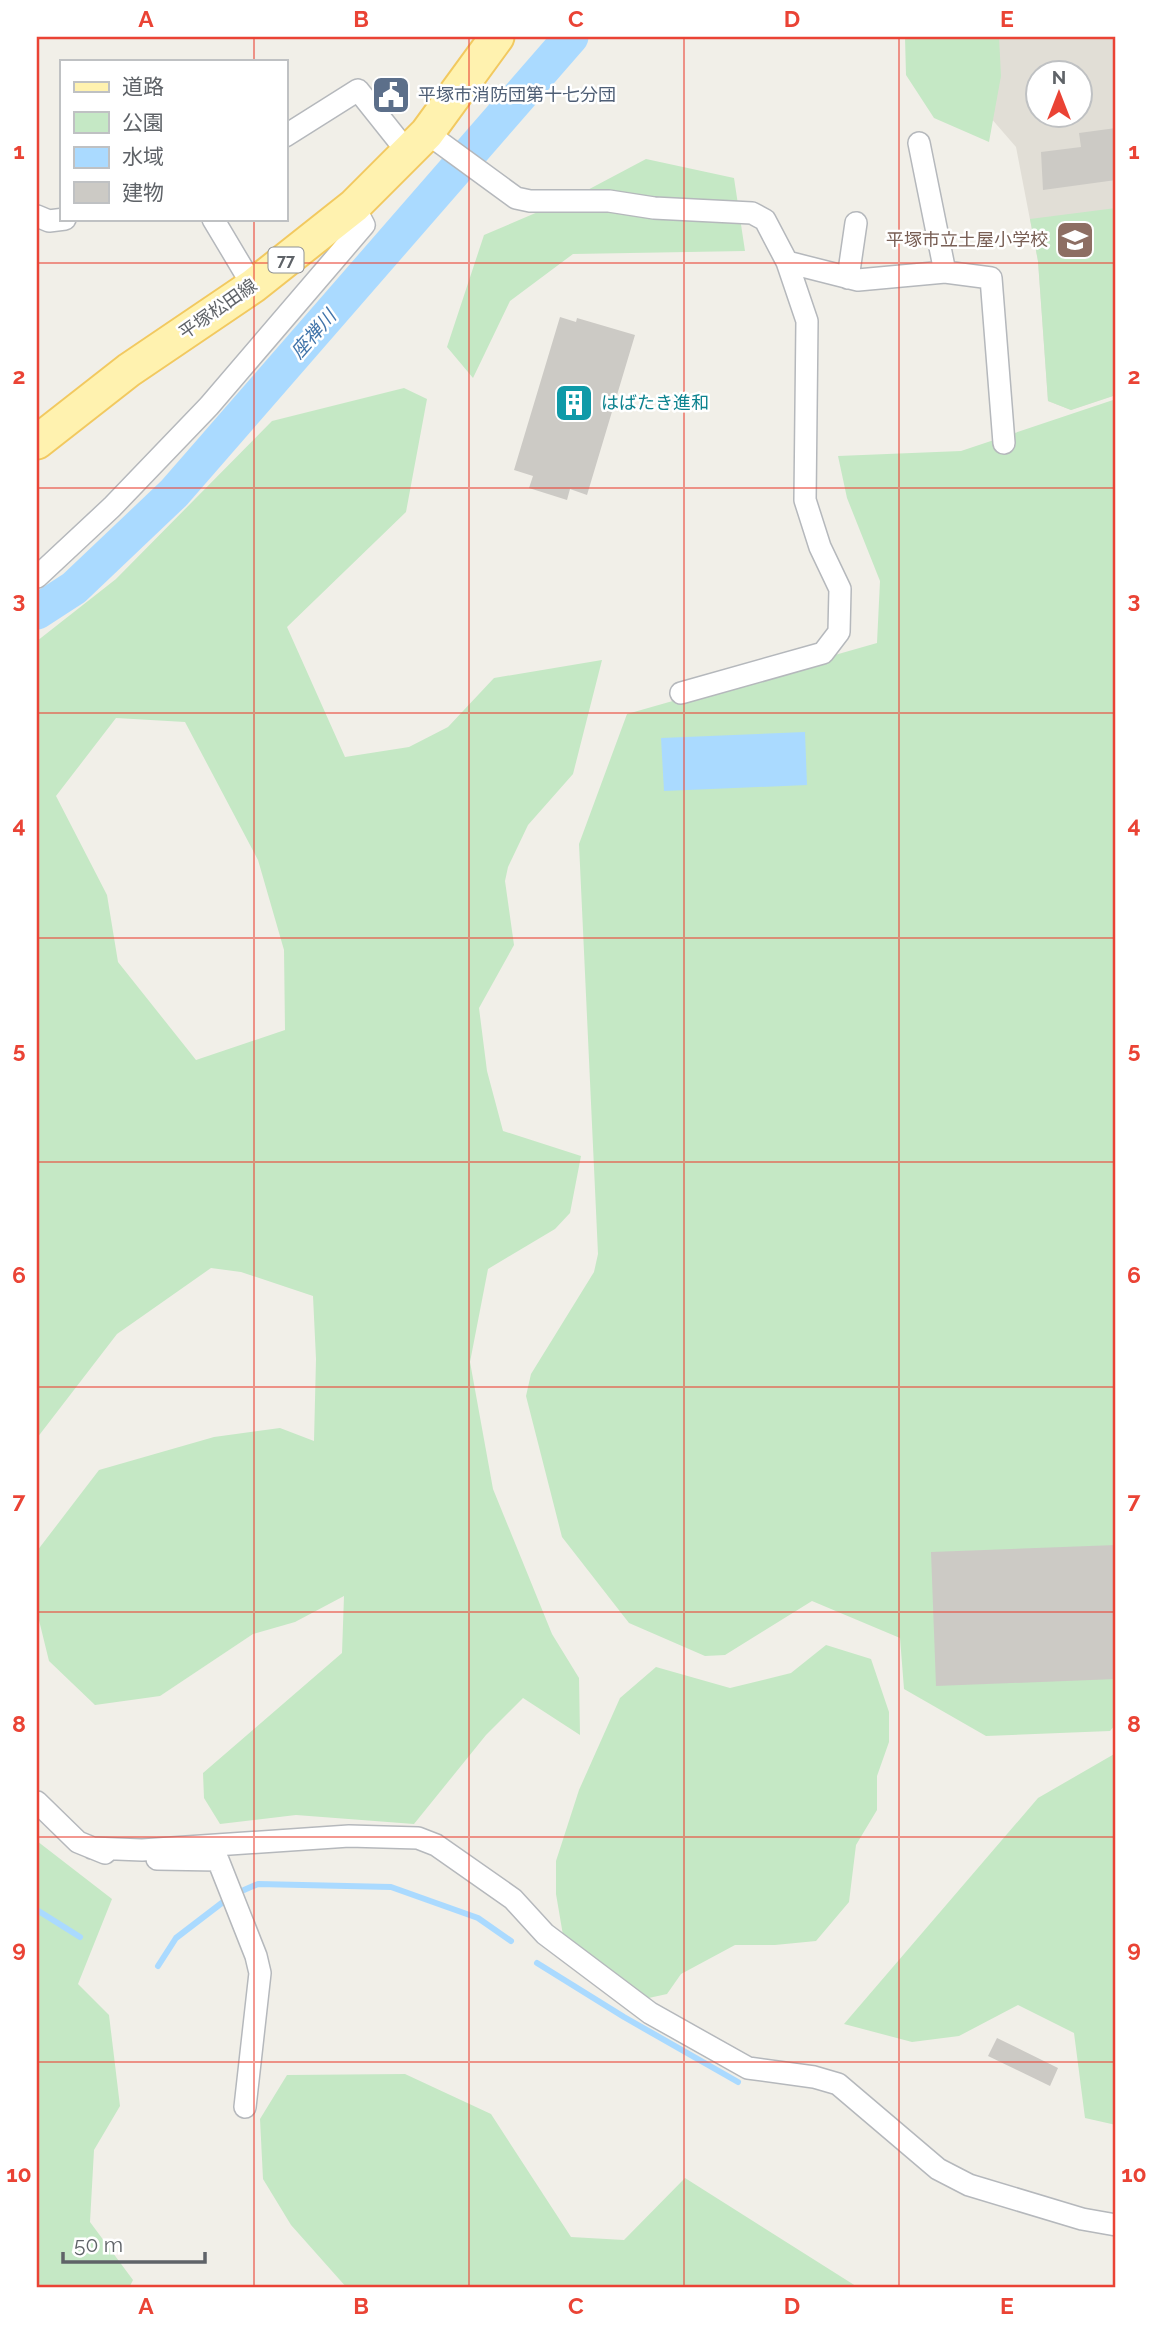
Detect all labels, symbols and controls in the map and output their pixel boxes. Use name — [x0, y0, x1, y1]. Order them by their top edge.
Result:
text: A — [138, 5, 154, 32]
text: B — [353, 5, 369, 32]
text: C — [568, 5, 584, 32]
text: D — [784, 5, 800, 32]
text: E — [1000, 5, 1014, 32]
legend — [60, 60, 287, 220]
north arrow — [1024, 60, 1094, 130]
text: N — [1052, 66, 1066, 88]
text: 道路 — [122, 74, 164, 99]
public building icon: 平塚市消防団第十七分団 — [370, 74, 412, 116]
place label: 平塚市消防団第十七分団 — [418, 84, 616, 105]
text: 公園 — [122, 110, 164, 135]
text: 1 — [13, 137, 25, 164]
text: 1 — [1128, 137, 1140, 164]
text: 水域 — [122, 144, 164, 169]
text: 建物 — [122, 180, 164, 205]
school or university icon: 平塚市立土屋小学校 — [1054, 219, 1096, 261]
place label: 平塚市立土屋小学校 — [886, 229, 1048, 250]
road number: 77 — [268, 248, 304, 272]
street label: 平塚松田線 — [175, 274, 261, 343]
water label: 座禅川 — [286, 304, 341, 363]
text: 2 — [13, 362, 25, 389]
text: 2 — [1128, 362, 1140, 389]
building icon: はばたき進和 — [553, 382, 595, 424]
place label: はばたき進和 — [601, 392, 709, 413]
text: 3 — [13, 586, 25, 613]
text: 3 — [1128, 586, 1140, 613]
text: 4 — [12, 811, 26, 838]
text: 4 — [1127, 811, 1141, 838]
text: 5 — [13, 1036, 26, 1063]
text: 5 — [1128, 1036, 1141, 1063]
text: 6 — [12, 1261, 26, 1288]
text: 6 — [1127, 1261, 1141, 1288]
text: 7 — [13, 1486, 26, 1513]
text: 7 — [1128, 1486, 1141, 1513]
text: 8 — [12, 1710, 26, 1737]
text: 8 — [1127, 1710, 1141, 1737]
text: 9 — [12, 1935, 26, 1962]
text: 9 — [1127, 1935, 1141, 1962]
text: 10 — [6, 2160, 32, 2187]
text: 10 — [1121, 2160, 1147, 2187]
scale bar — [63, 2220, 205, 2264]
text: 50 m — [74, 2232, 123, 2257]
text: A — [138, 2292, 154, 2319]
text: B — [353, 2292, 369, 2319]
text: C — [568, 2292, 584, 2319]
text: D — [784, 2292, 800, 2319]
text: E — [1000, 2292, 1014, 2319]

